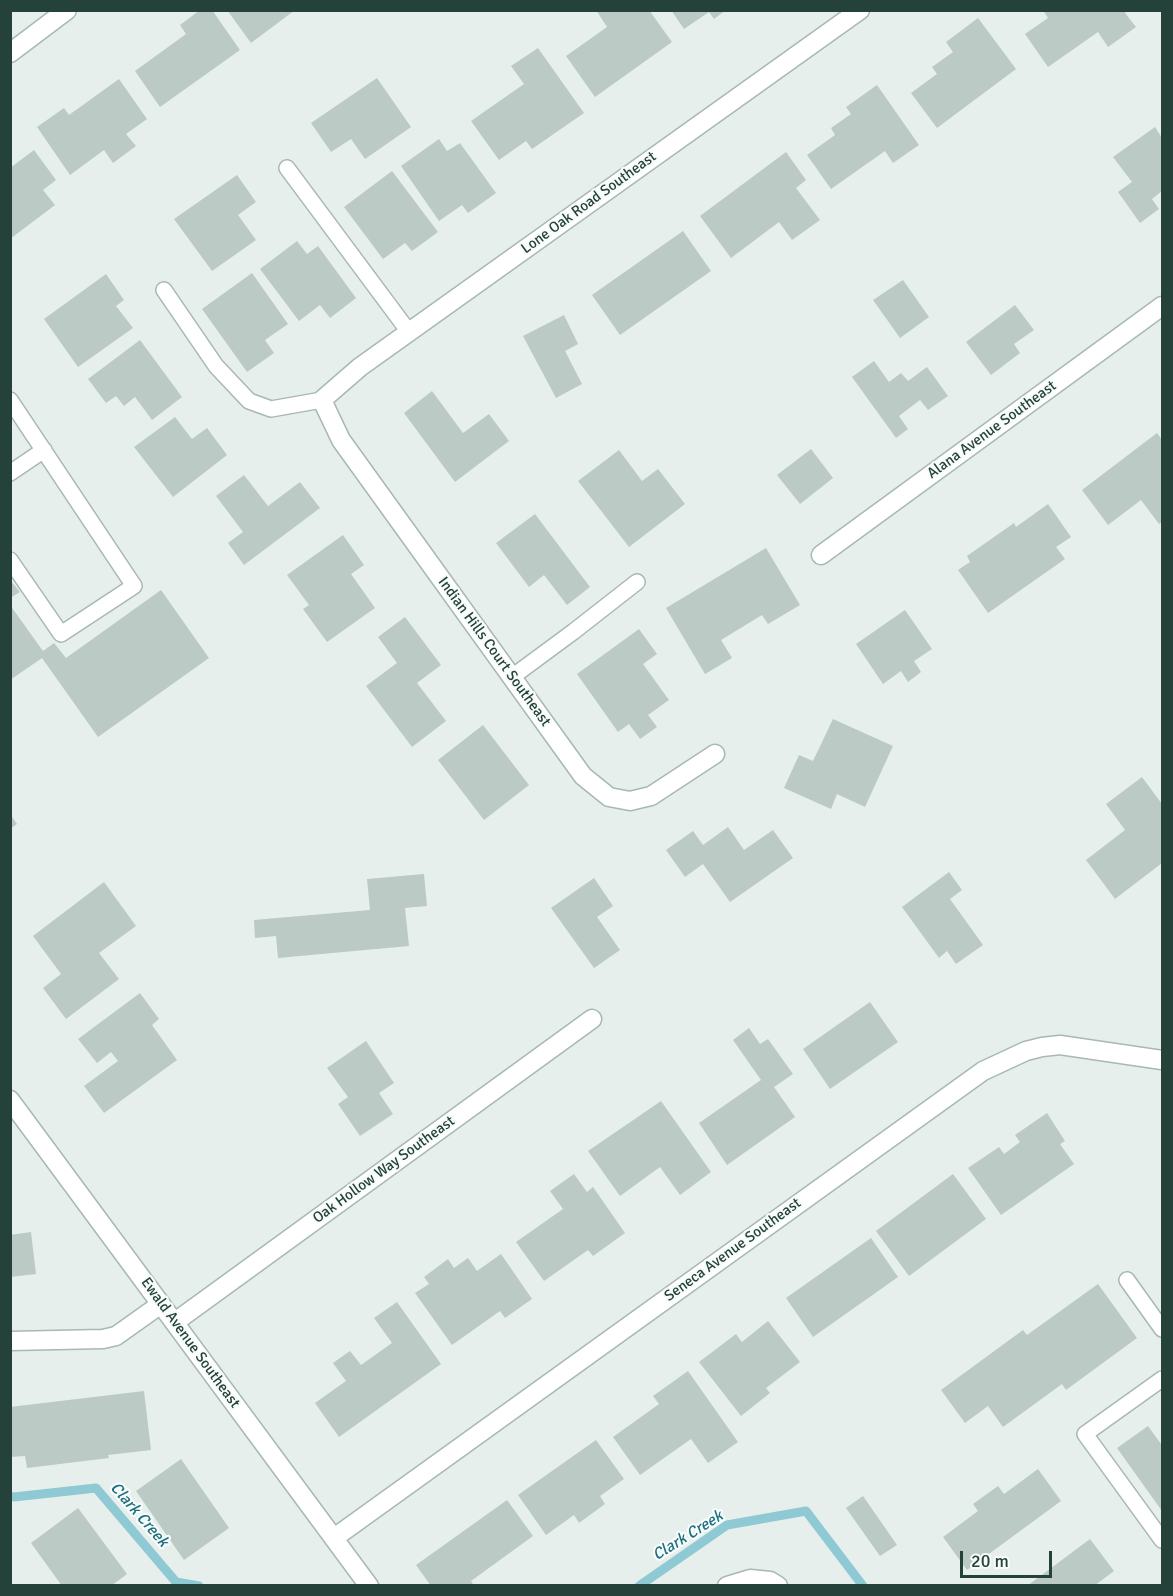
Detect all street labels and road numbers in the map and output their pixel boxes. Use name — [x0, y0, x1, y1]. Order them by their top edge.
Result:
street label: Lone Oak Road Southeast — [518, 148, 660, 258]
street label: Alana Avenue Southeast — [924, 377, 1060, 483]
street label: Indian Hills Court Southeast — [434, 574, 554, 730]
street label: Oak Hollow Way Southeast — [310, 1112, 458, 1228]
street label: Seneca Avenue Southeast — [661, 1194, 805, 1306]
street label: Ewald Avenue Southeast — [137, 1274, 243, 1412]

